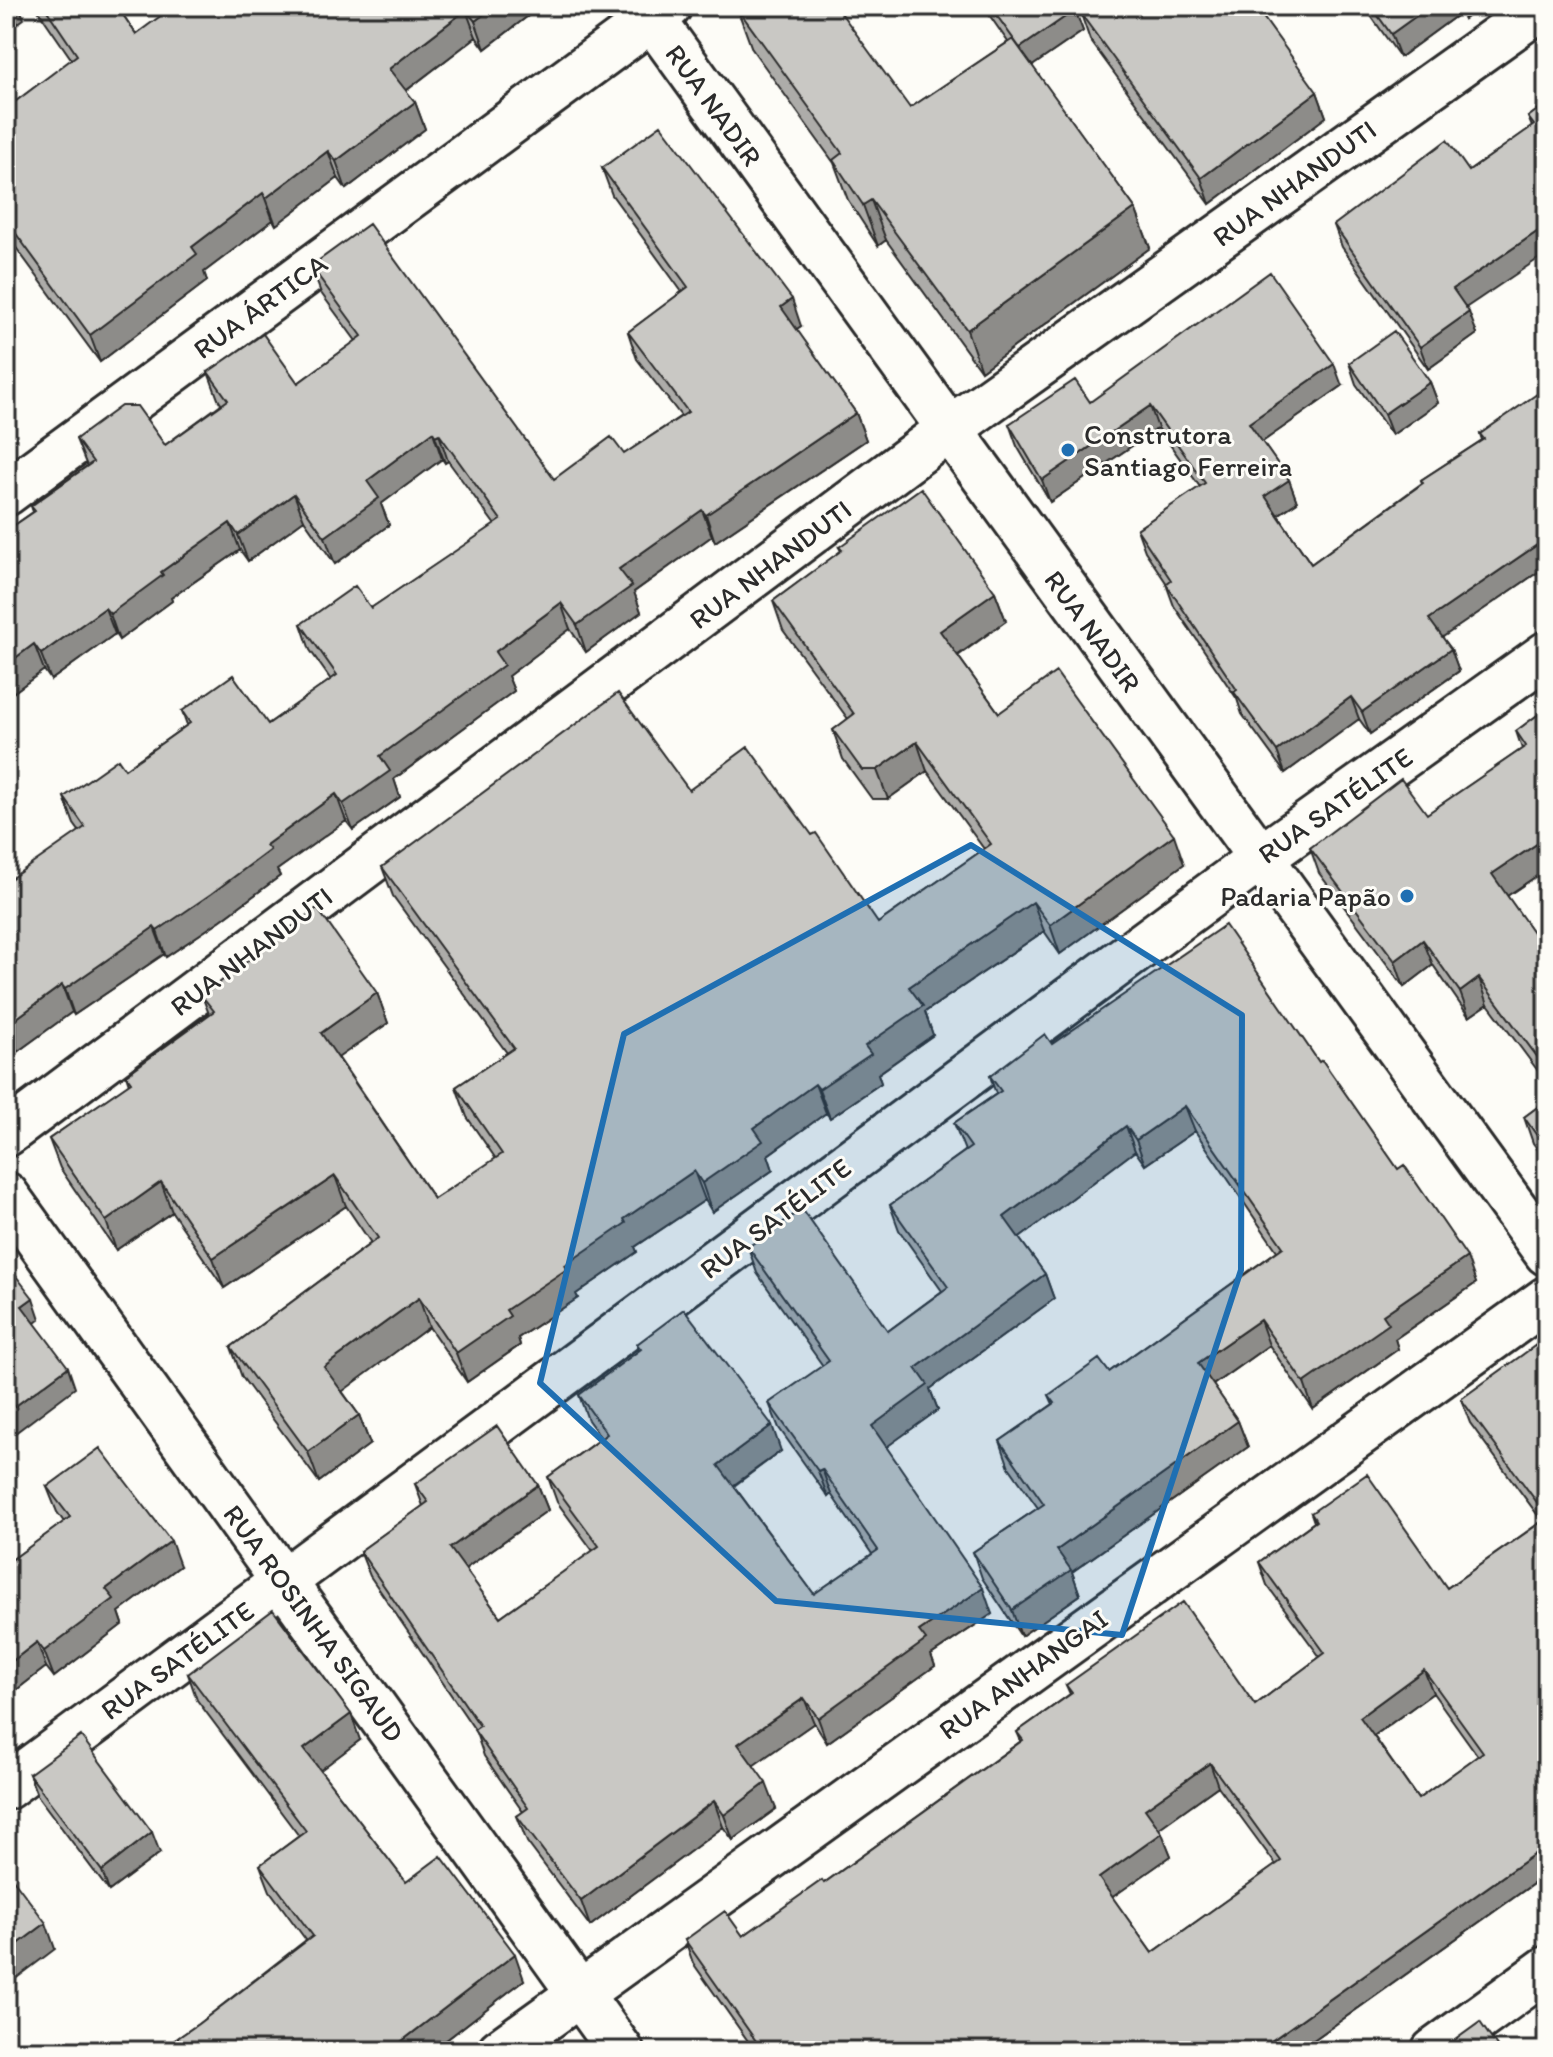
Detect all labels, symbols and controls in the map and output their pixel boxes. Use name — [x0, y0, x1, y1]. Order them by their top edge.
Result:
street label: RUA NADIR — [658, 37, 770, 173]
street label: RUA NHANDUTI — [1206, 112, 1382, 254]
street label: RUA ÁRTICA — [186, 246, 334, 366]
place label: Construtora Santiago Ferreira — [1084, 417, 1292, 483]
marker: Construtora Santiago Ferreira — [1059, 441, 1077, 459]
street label: RUA NHANDUTI — [682, 492, 858, 636]
street label: RUA NADIR — [1037, 563, 1149, 699]
street label: RUA SATÉLITE — [1251, 739, 1419, 871]
street label: RUA NHANDUTI — [163, 879, 339, 1023]
place label: Padaria Papão — [1220, 879, 1391, 913]
marker: Padaria Papão — [1398, 887, 1416, 905]
street label: RUA SATÉLITE — [693, 1150, 857, 1286]
street label: RUA ROSINHA SIGAUD — [216, 1498, 412, 1748]
street label: RUA SATÉLITE — [94, 1593, 260, 1727]
street label: RUA ANHANGAI — [932, 1601, 1114, 1747]

